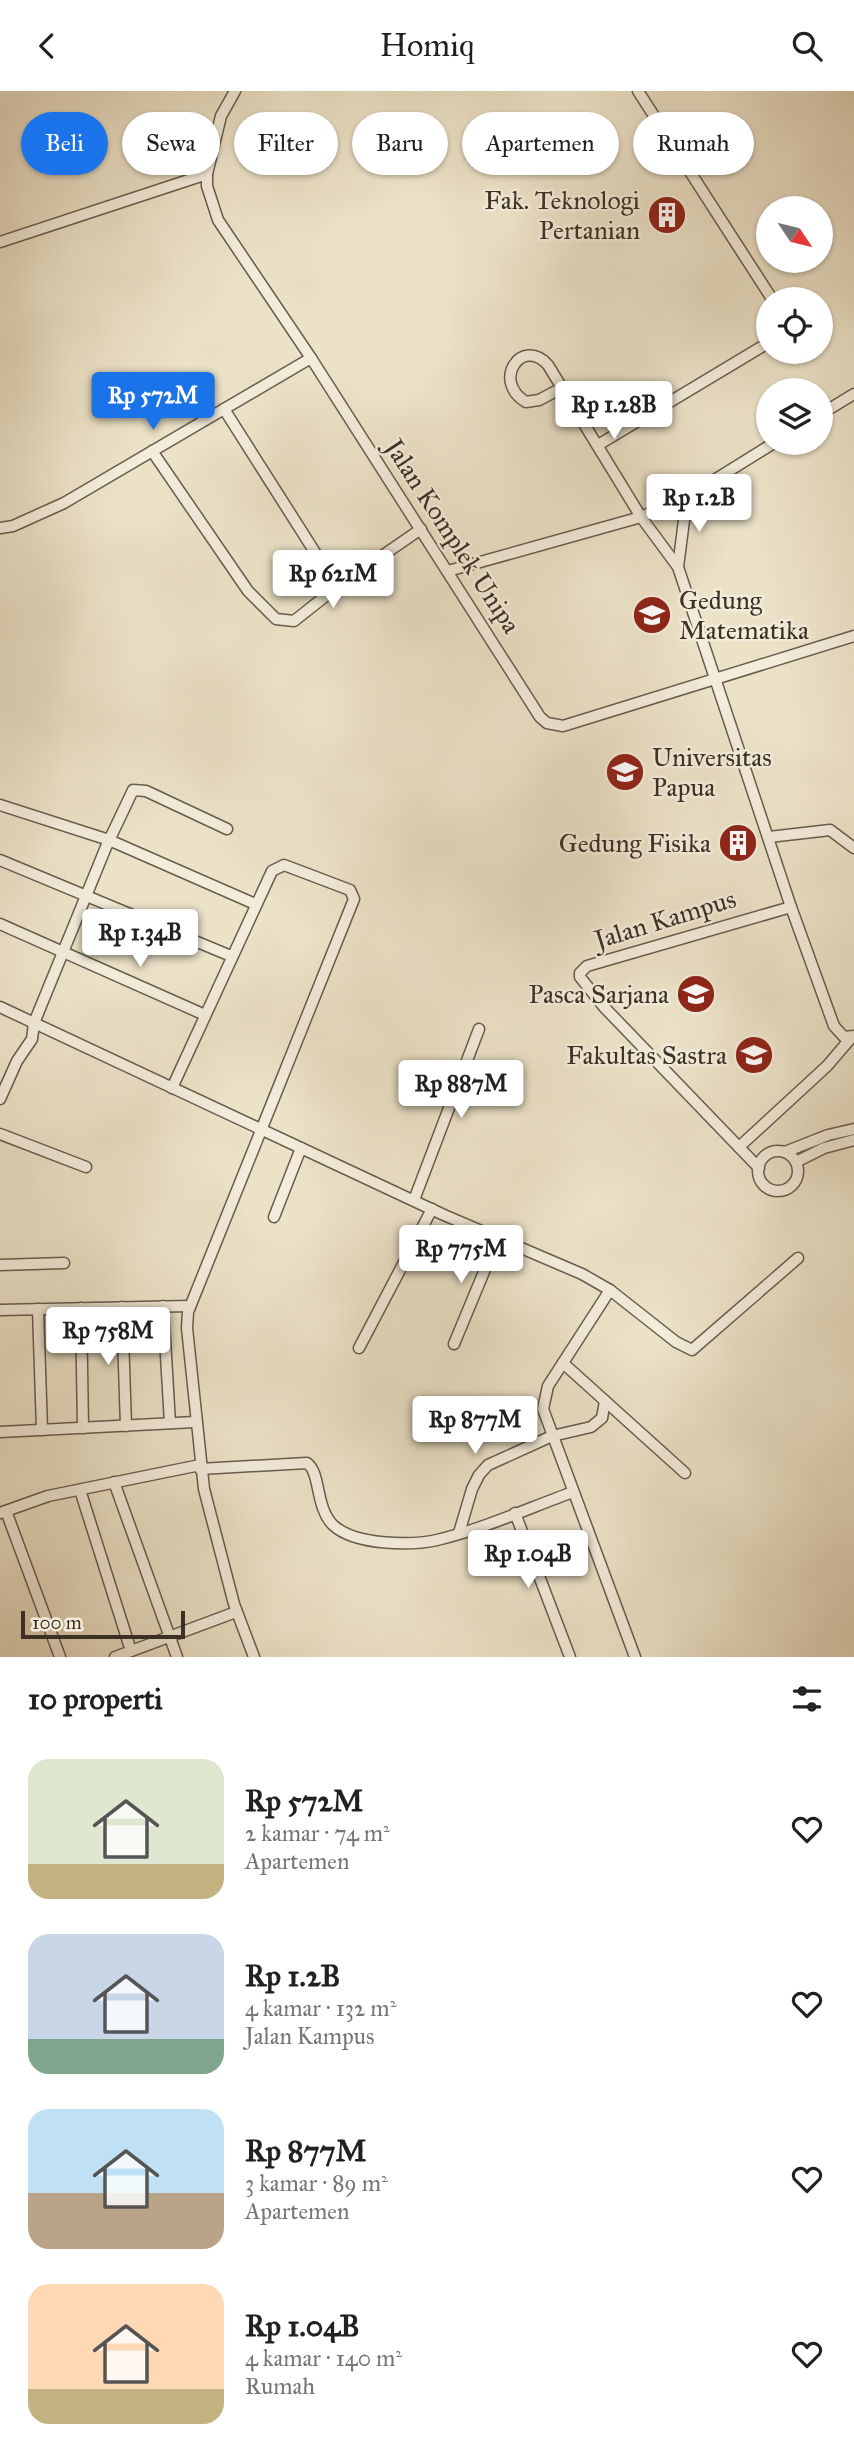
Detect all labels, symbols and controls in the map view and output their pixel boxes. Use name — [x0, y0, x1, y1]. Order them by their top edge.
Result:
text: Homiq — [380, 26, 474, 65]
icon: back — [28, 27, 66, 65]
icon: search — [788, 27, 826, 65]
chip: Beli — [21, 112, 108, 175]
chip: Sewa — [122, 112, 220, 175]
chip: Filter — [234, 112, 338, 175]
chip: Baru — [352, 112, 448, 175]
chip: Apartemen — [462, 112, 619, 175]
chip: Rumah — [633, 112, 754, 175]
place label: Fak. Teknologi Pertanian — [484, 184, 640, 246]
building icon: Fak. Teknologi Pertanian — [646, 194, 688, 236]
north arrow — [756, 196, 833, 273]
map controls — [756, 196, 833, 455]
button: locate — [756, 287, 833, 364]
pin: Rp 572M — [88, 373, 218, 432]
button: layers — [756, 378, 833, 455]
text: Rp 572M — [108, 381, 198, 409]
pin: Rp 1.28B — [542, 381, 686, 441]
text: Rp 1.28B — [571, 390, 657, 418]
street label: Jalan Komplek Unipa — [377, 430, 528, 639]
pin: Rp 1.2B — [634, 475, 764, 534]
text: Rp 1.2B — [662, 483, 736, 511]
pin: Rp 621M — [268, 551, 398, 610]
text: Rp 621M — [289, 559, 377, 587]
place label: Gedung Matematika — [679, 584, 809, 646]
school or university icon: Gedung Matematika — [631, 594, 673, 636]
place label: Universitas Papua — [652, 741, 772, 803]
school or university icon: Universitas Papua — [604, 751, 646, 793]
building icon: Gedung Fisika — [717, 822, 759, 864]
place label: Gedung Fisika — [559, 827, 711, 859]
street label: Jalan Kampus — [588, 882, 740, 957]
pin: Rp 1.34B — [68, 909, 212, 969]
text: Rp 1.34B — [98, 918, 182, 946]
school or university icon: Pasca Sarjana — [675, 973, 717, 1015]
place label: Pasca Sarjana — [529, 978, 669, 1010]
school or university icon: Fakultas Sastra — [733, 1034, 775, 1076]
place label: Fakultas Sastra — [566, 1039, 727, 1071]
pin: Rp 887M — [396, 1061, 526, 1120]
text: Rp 887M — [414, 1069, 508, 1097]
pin: Rp 775M — [396, 1225, 526, 1285]
text: Rp 775M — [415, 1234, 507, 1262]
pin: Rp 758M — [43, 1307, 173, 1367]
text: Rp 758M — [62, 1316, 154, 1344]
pin: Rp 877M — [410, 1397, 540, 1456]
text: Rp 877M — [428, 1405, 522, 1433]
pin: Rp 1.04B — [456, 1531, 600, 1590]
text: Rp 1.04B — [484, 1539, 572, 1567]
scale bar — [21, 1608, 186, 1640]
text: 100 m — [32, 1611, 82, 1634]
icon: filters — [788, 1680, 826, 1718]
text: 10 properti — [28, 1681, 163, 1717]
text: Rp 572M — [245, 1783, 363, 1819]
icon: home — [84, 1787, 168, 1871]
icon: heart — [788, 1810, 826, 1848]
text: 2 kamar · 74 m² — [245, 1819, 390, 1847]
text: Apartemen — [245, 1847, 349, 1875]
text: Rp 1.2B — [245, 1958, 340, 1994]
icon: home — [84, 1962, 168, 2046]
icon: heart — [788, 1985, 826, 2023]
text: 4 kamar · 132 m² — [245, 1994, 396, 2022]
text: Jalan Kampus — [245, 2022, 374, 2050]
text: Rp 877M — [245, 2133, 366, 2169]
icon: home — [84, 2137, 168, 2221]
icon: heart — [788, 2160, 826, 2198]
text: 3 kamar · 89 m² — [245, 2169, 388, 2197]
text: Apartemen — [245, 2197, 349, 2225]
text: Rp 1.04B — [245, 2308, 360, 2344]
icon: home — [84, 2312, 168, 2396]
icon: heart — [788, 2335, 826, 2373]
text: 4 kamar · 140 m² — [245, 2344, 402, 2372]
text: Rumah — [245, 2372, 315, 2400]

